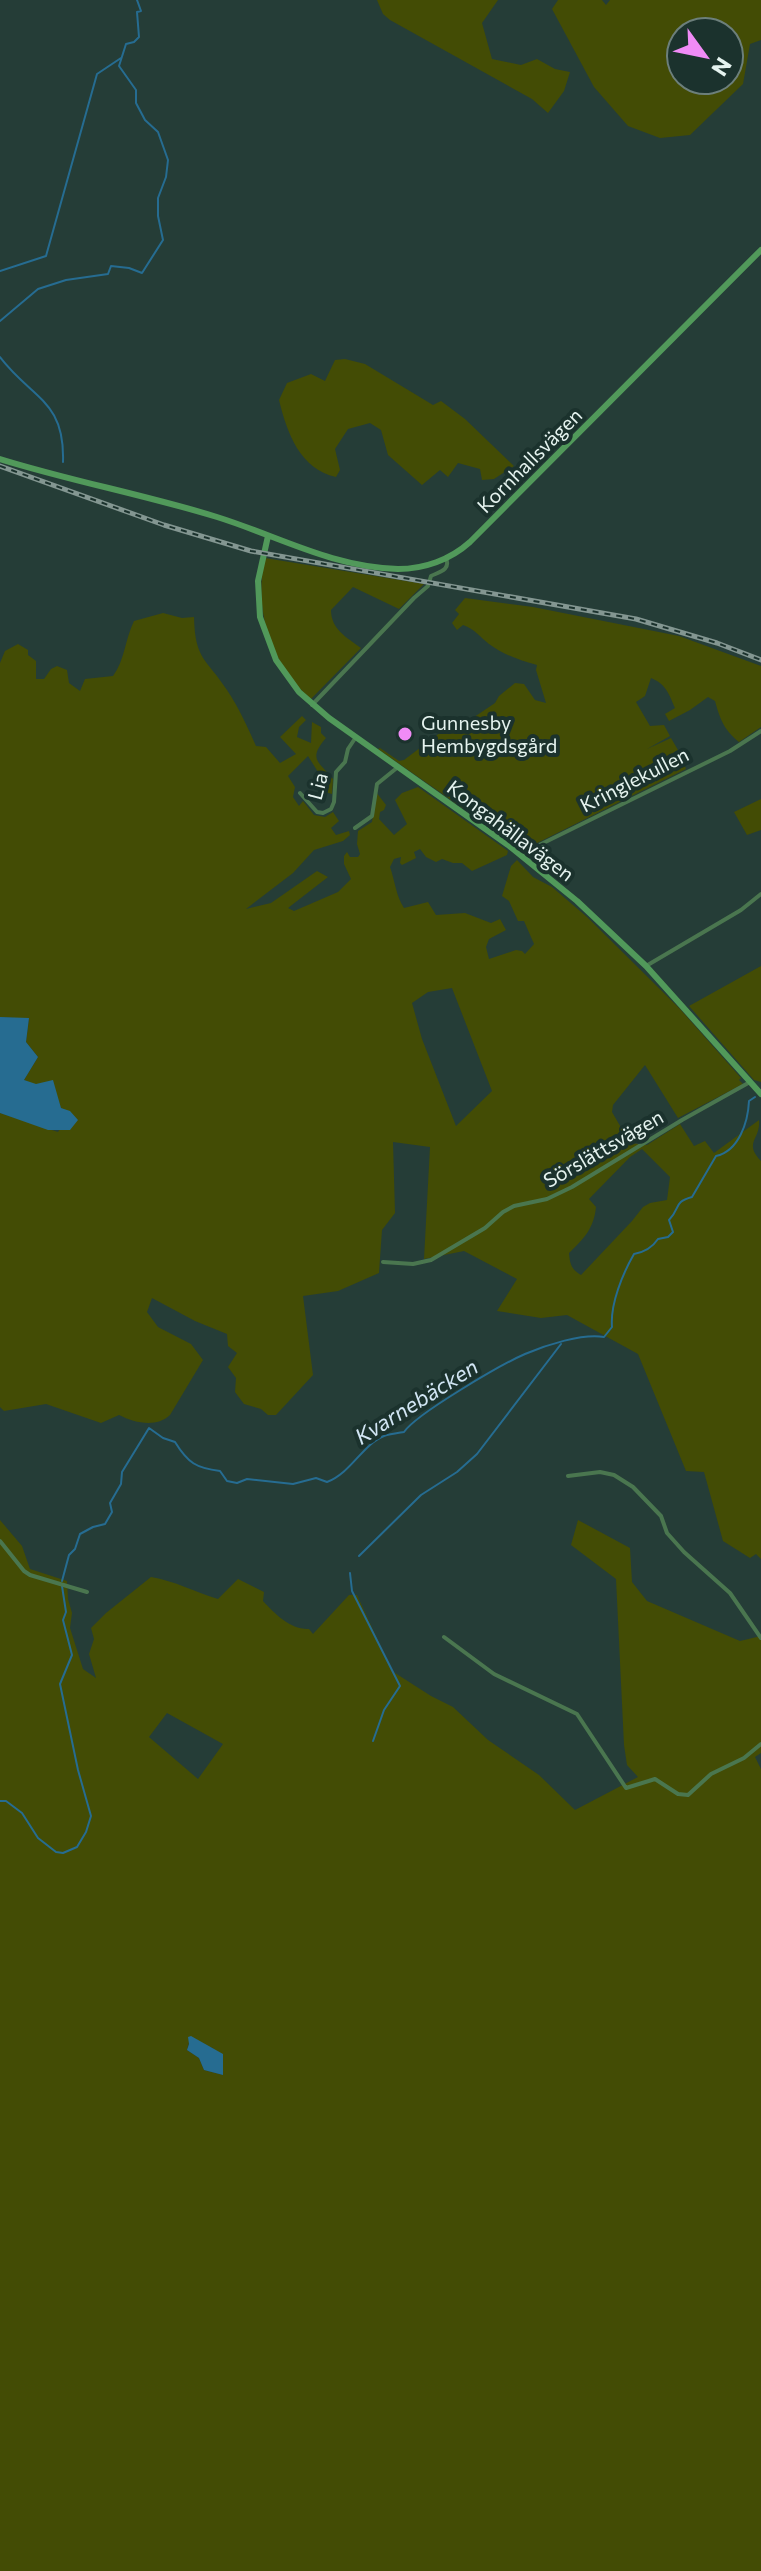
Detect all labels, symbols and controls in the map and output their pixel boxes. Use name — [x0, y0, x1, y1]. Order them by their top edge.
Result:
north arrow — [665, 16, 745, 96]
text: N — [706, 53, 738, 81]
street label: Kornhallsvägen — [472, 403, 586, 517]
place label: Gunnesby Hembygdsgård — [421, 710, 557, 757]
marker: Gunnesby Hembygdsgård — [396, 725, 414, 743]
street label: Kringlekullen — [576, 741, 692, 817]
street label: Lia — [302, 770, 332, 802]
street label: Kongahällavägen — [443, 775, 579, 885]
street label: Sörslättsvägen — [539, 1104, 667, 1192]
water label: Kvarnebäcken — [349, 1352, 483, 1450]

